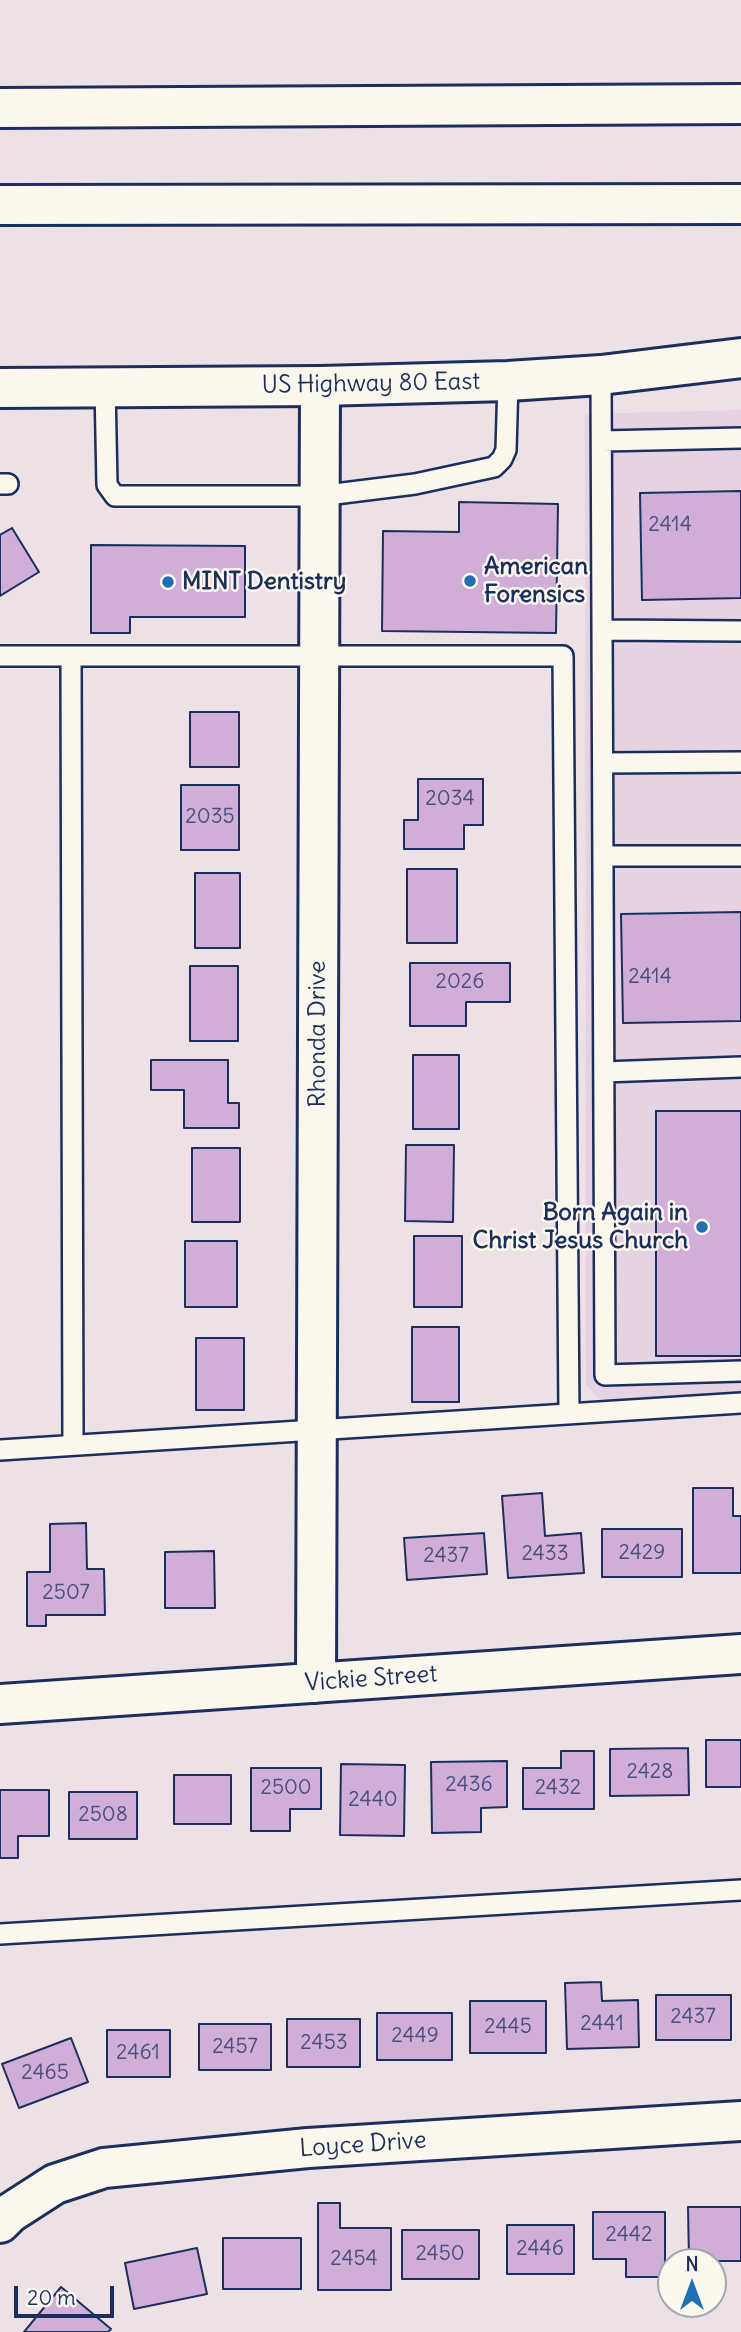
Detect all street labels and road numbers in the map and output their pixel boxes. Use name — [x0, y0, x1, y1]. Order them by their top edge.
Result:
street label: US Highway 80 East — [261, 368, 481, 400]
street label: Rhonda Drive — [304, 961, 332, 1107]
street label: Vickie Street — [304, 1660, 438, 1698]
street label: Loyce Drive — [299, 2126, 427, 2164]

